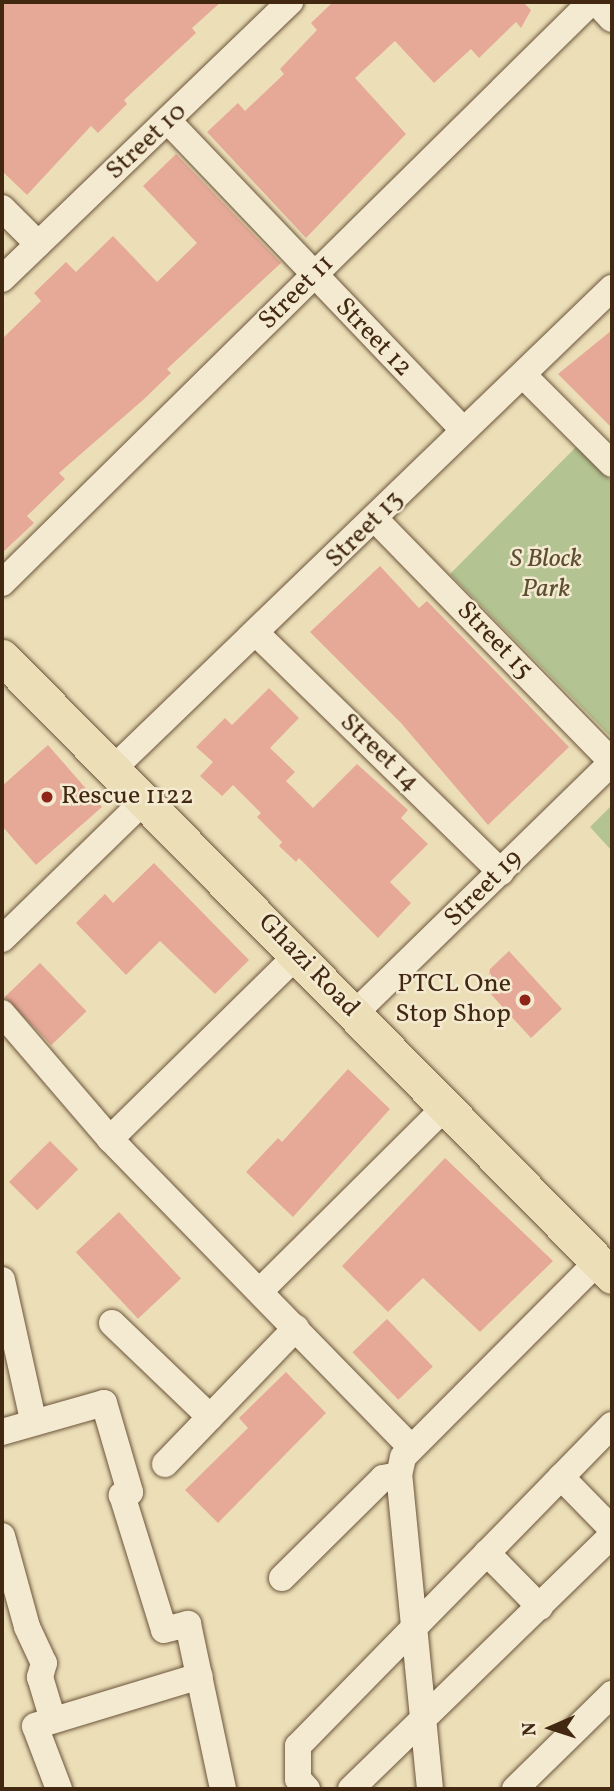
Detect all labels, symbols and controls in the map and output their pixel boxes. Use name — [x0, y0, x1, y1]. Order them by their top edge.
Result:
street label: Street 10 — [100, 97, 194, 187]
street label: Street 11 — [253, 249, 341, 337]
street label: Street 12 — [328, 292, 418, 384]
street label: Street 13 — [320, 485, 410, 575]
park label: S Block Park — [510, 544, 582, 606]
street label: Street 15 — [449, 596, 539, 686]
street label: Street 14 — [333, 707, 425, 799]
place label: Rescue 1122 — [61, 781, 194, 813]
marker: Rescue 1122 — [39, 789, 55, 805]
street label: Street 19 — [439, 844, 529, 934]
street label: Ghazi Road — [251, 908, 365, 1024]
place label: PTCL One Stop Shop — [395, 969, 511, 1030]
marker: PTCL One Stop Shop — [517, 992, 533, 1008]
north arrow — [516, 1693, 586, 1763]
text: N — [517, 1722, 543, 1737]

